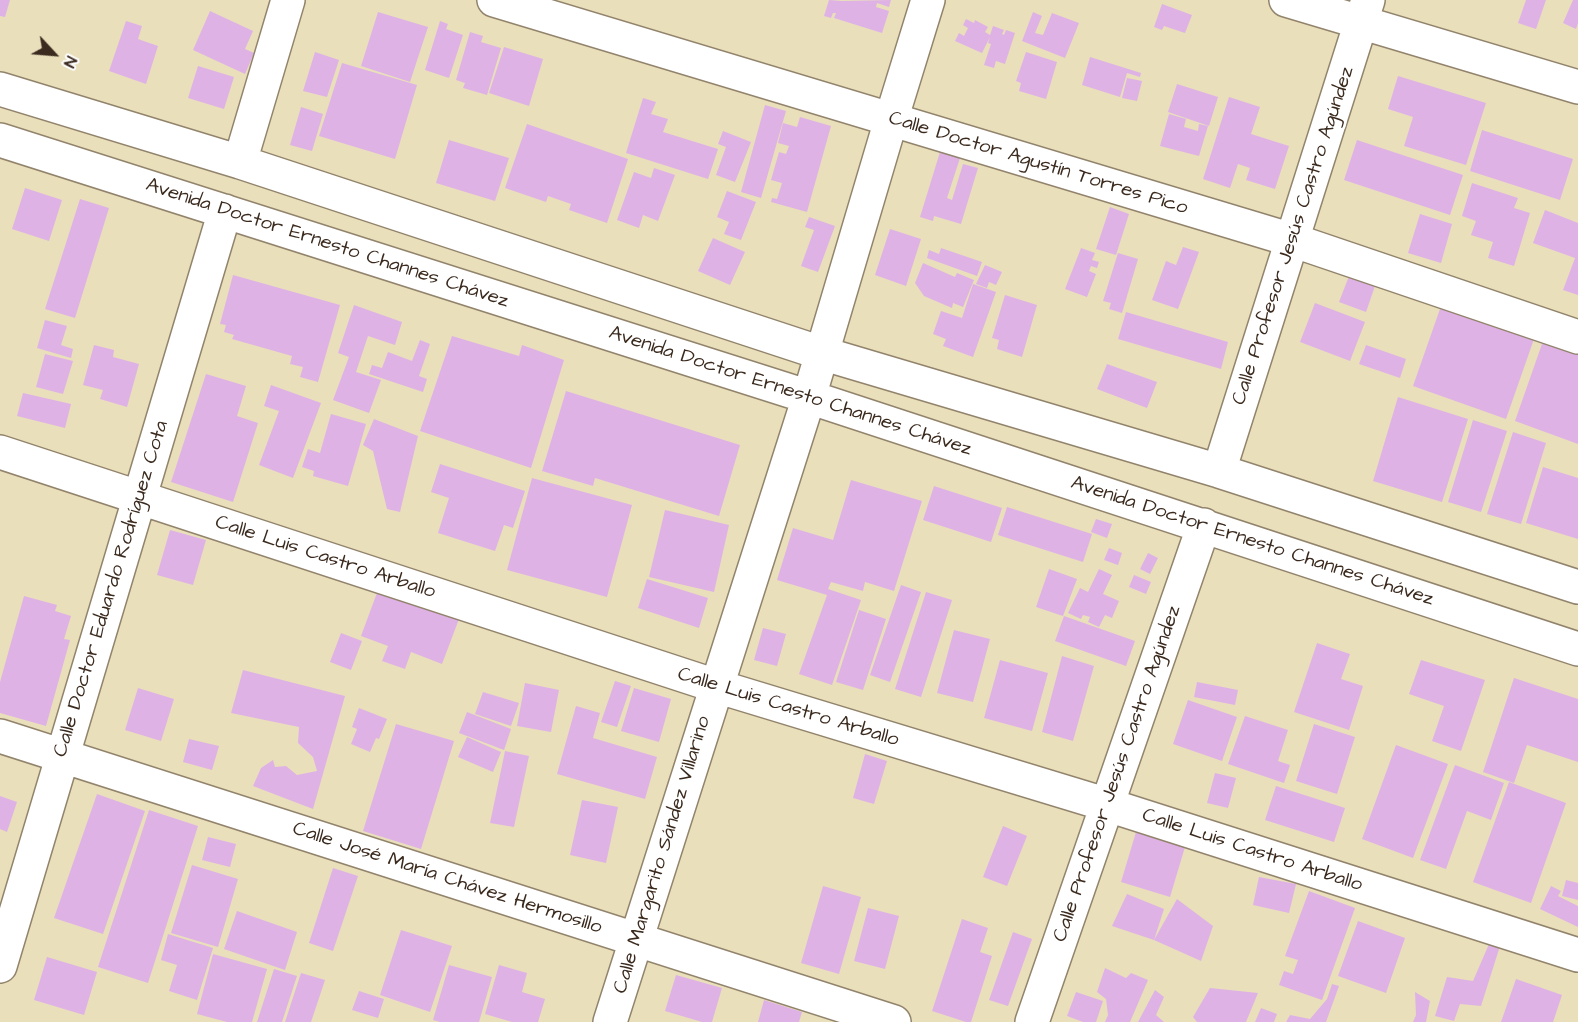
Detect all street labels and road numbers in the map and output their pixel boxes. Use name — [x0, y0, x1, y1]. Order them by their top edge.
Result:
street label: Calle Profesor Jesús Castro Agúndez — [1228, 64, 1360, 408]
street label: Calle Doctor Agustín Torres Pico — [886, 107, 1190, 221]
street label: Avenida Doctor Ernesto Channes Chávez — [142, 174, 512, 314]
street label: Avenida Doctor Ernesto Channes Chávez — [605, 322, 975, 462]
street label: Calle Doctor Eduardo Rodríguez Cota — [49, 418, 175, 760]
street label: Avenida Doctor Ernesto Channes Chávez — [1067, 472, 1437, 612]
street label: Calle Luis Castro Arballo — [212, 511, 438, 605]
street label: Calle Profesor Jesús Castro Agúndez — [1049, 603, 1187, 945]
street label: Calle Luis Castro Arballo — [674, 663, 902, 753]
street label: Calle Margarito Sández Villarino — [609, 714, 717, 996]
street label: Calle Luis Castro Arballo — [1139, 804, 1365, 898]
street label: Calle José María Chávez Hermosillo — [289, 818, 605, 940]

